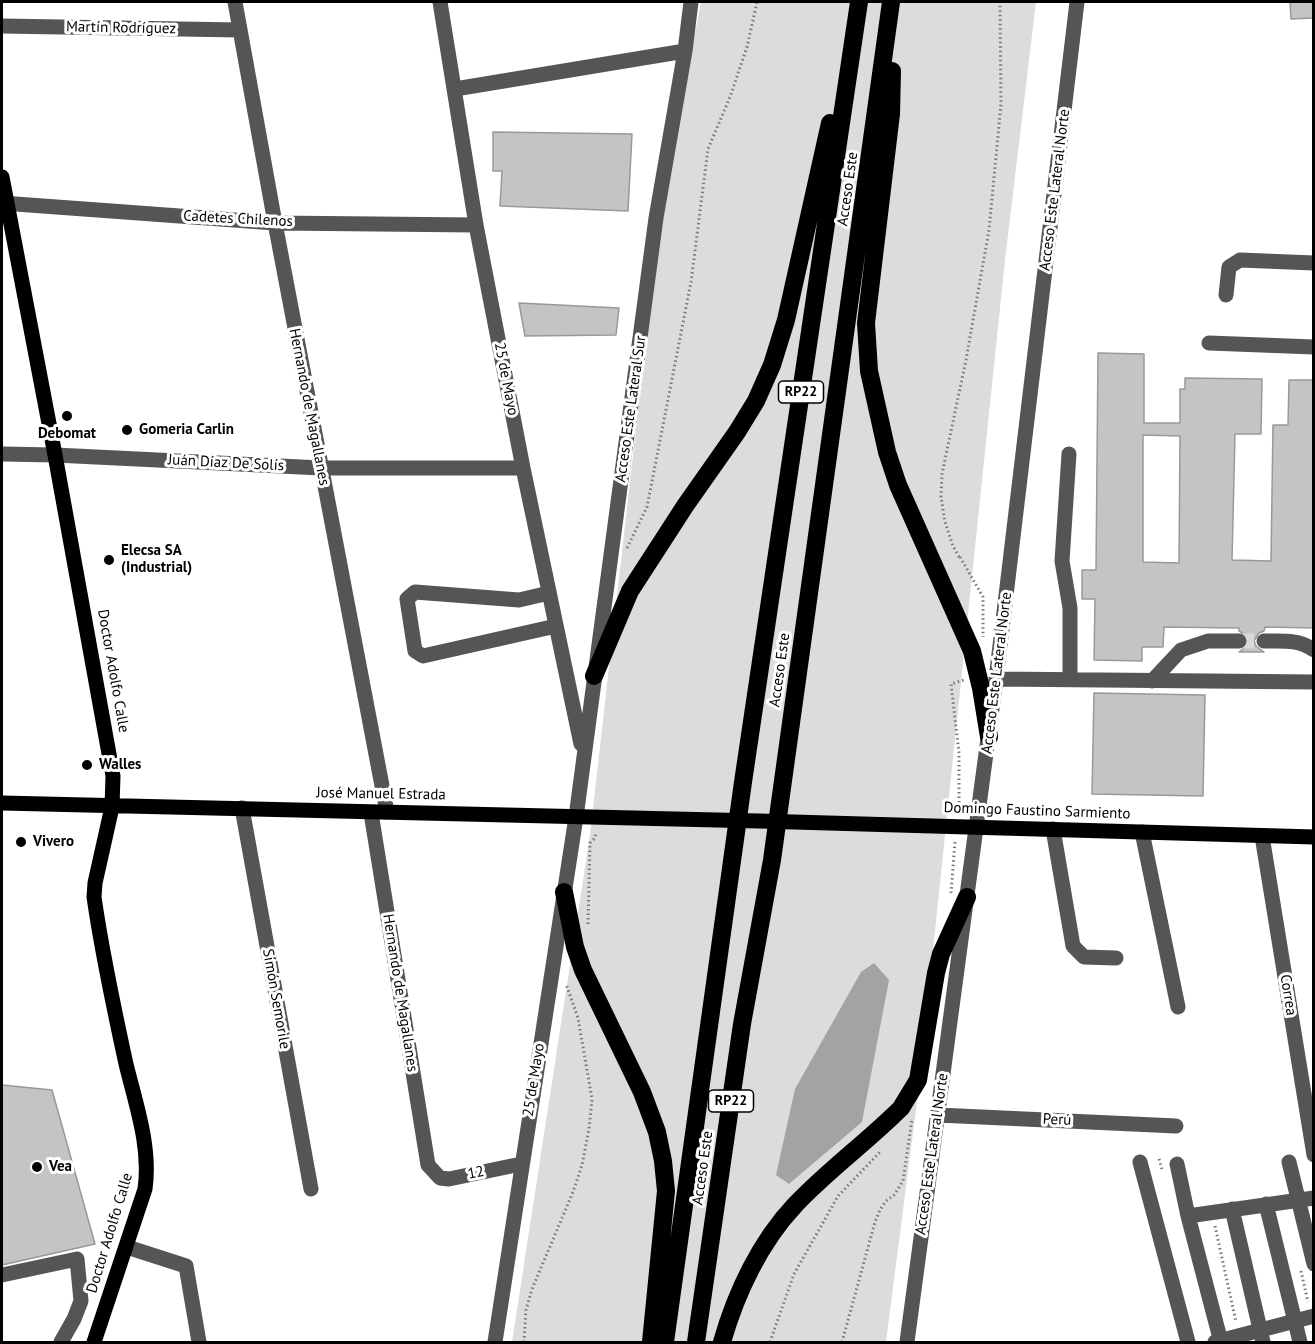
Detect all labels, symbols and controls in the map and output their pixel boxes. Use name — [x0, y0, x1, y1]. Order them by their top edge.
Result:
street label: Martín Rodríguez — [66, 18, 176, 38]
street label: Acceso Este Lateral Norte — [1036, 108, 1074, 272]
street label: Acceso Este — [834, 151, 862, 227]
street label: Cadetes Chilenos — [183, 207, 293, 231]
street label: Hernando de Magallanes — [285, 327, 333, 487]
street label: Acceso Este Lateral Sur — [612, 335, 650, 483]
street label: 25 de Mayo — [490, 341, 522, 417]
road number: RP22 — [778, 381, 824, 403]
marker: Debomat — [60, 409, 74, 423]
place label: Gomeria Carlin — [139, 421, 234, 439]
marker: Gomeria Carlin — [120, 423, 134, 437]
place label: Debomat — [38, 425, 96, 443]
street label: Juán Díaz De Solís — [167, 451, 285, 475]
place label: Elecsa SA (Industrial) — [121, 542, 192, 577]
marker: Elecsa SA (Industrial) — [102, 553, 116, 567]
street label: Acceso Este Lateral Norte — [978, 591, 1016, 755]
street label: Doctor Adolfo Calle — [93, 608, 133, 734]
street label: Acceso Este — [766, 632, 794, 708]
place label: Walles — [99, 756, 141, 774]
marker: Walles — [80, 758, 94, 772]
street label: José Manuel Estrada — [316, 784, 446, 804]
street label: Domingo Faustino Sarmiento — [943, 799, 1131, 823]
place label: Vivero — [33, 833, 74, 851]
marker: Vivero — [14, 835, 28, 849]
street label: Hernando de Magallanes — [379, 913, 421, 1073]
street label: Simón Semorile — [258, 948, 294, 1050]
street label: Correa — [1276, 973, 1300, 1017]
street label: 25 de Mayo — [519, 1042, 549, 1118]
street label: Acceso Este Lateral Norte — [912, 1072, 952, 1236]
road number: RP22 — [708, 1090, 754, 1112]
street label: Perú — [1042, 1110, 1072, 1130]
street label: Acceso Este — [689, 1130, 717, 1206]
place label: Vea — [49, 1158, 72, 1176]
marker: Vea — [30, 1160, 44, 1174]
street label: 12 — [466, 1163, 486, 1183]
street label: Doctor Adolfo Calle — [83, 1171, 137, 1295]

